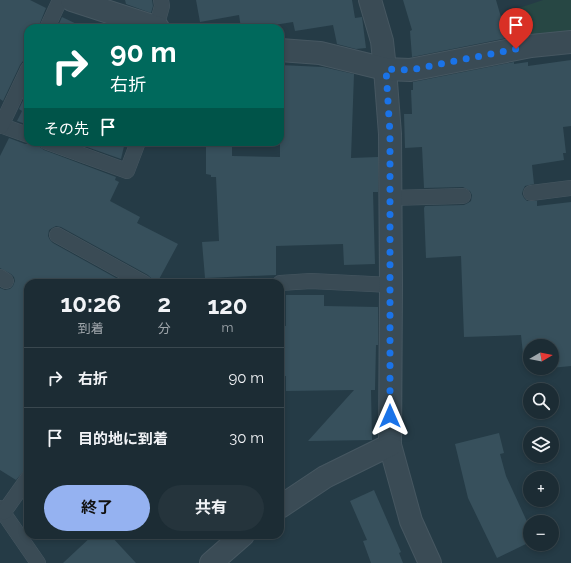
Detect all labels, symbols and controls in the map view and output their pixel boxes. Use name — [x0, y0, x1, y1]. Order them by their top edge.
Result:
pin — [499, 8, 533, 49]
icon: arrive — [505, 14, 527, 36]
text: 90 m — [110, 36, 176, 69]
icon: right — [44, 40, 96, 92]
text: 右折 — [110, 74, 146, 95]
icon: arrive — [97, 116, 119, 138]
text: その先 — [44, 120, 89, 138]
text: 10:26 — [60, 289, 121, 318]
text: 2 — [157, 289, 171, 318]
text: 120 — [207, 291, 248, 320]
text: m — [222, 320, 233, 335]
text: 到着 — [78, 321, 104, 336]
text: 分 — [158, 321, 171, 336]
north arrow — [523, 339, 559, 375]
map controls — [523, 339, 559, 551]
icon: right — [44, 367, 66, 389]
text: 90 m — [228, 369, 264, 387]
text: 右折 — [78, 370, 108, 388]
button: search — [523, 383, 559, 419]
position arrow — [369, 395, 411, 437]
icon: arrive — [44, 427, 66, 449]
button: layers — [523, 427, 559, 463]
text: 30 m — [229, 429, 264, 447]
text: 目的地に到着 — [78, 430, 168, 448]
button: + — [523, 471, 559, 507]
button: 終了 — [44, 485, 150, 531]
button: 共有 — [158, 485, 264, 531]
button: − — [523, 515, 559, 551]

